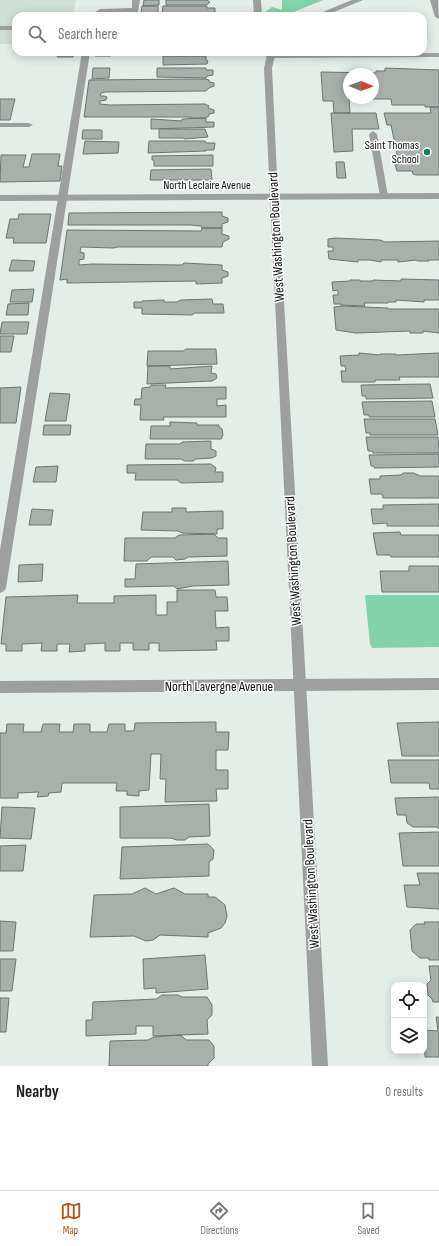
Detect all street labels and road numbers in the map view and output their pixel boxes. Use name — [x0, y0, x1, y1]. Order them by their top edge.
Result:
street label: West Washington Boulevard — [264, 172, 288, 302]
street label: North Leclaire Avenue — [163, 178, 251, 193]
street label: West Washington Boulevard — [281, 496, 305, 626]
street label: North Lavergne Avenue — [165, 678, 273, 695]
street label: West Washington Boulevard — [299, 819, 323, 949]

